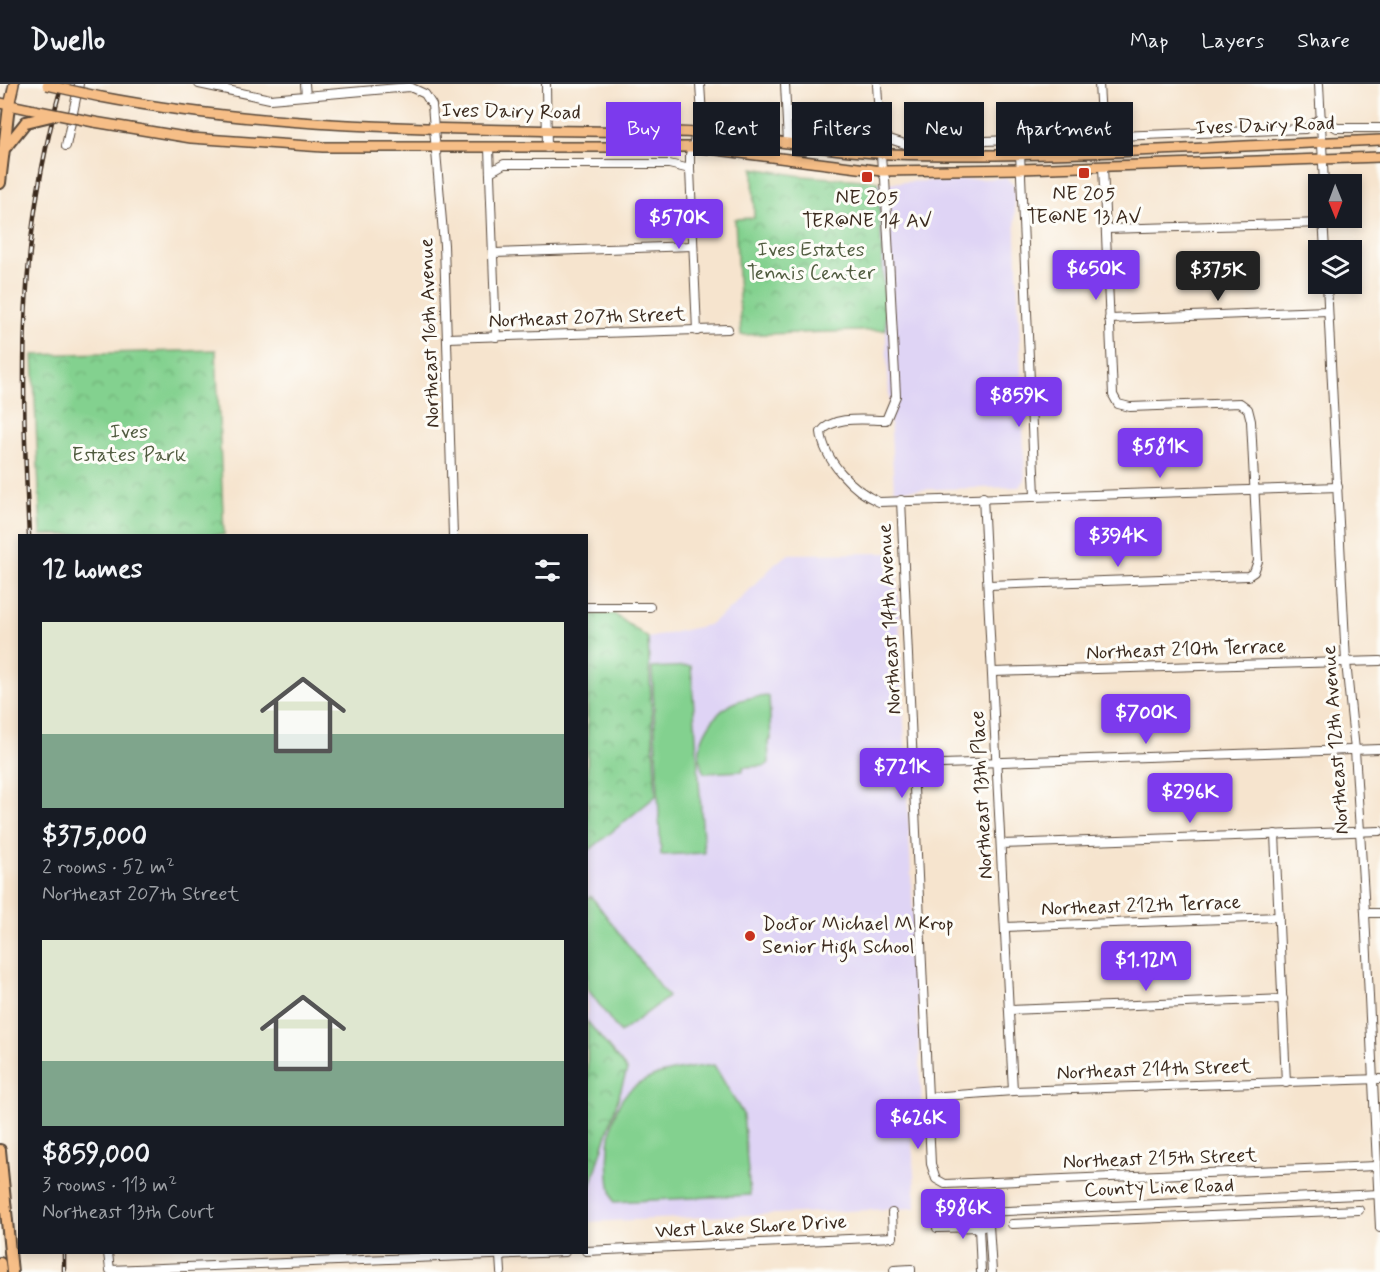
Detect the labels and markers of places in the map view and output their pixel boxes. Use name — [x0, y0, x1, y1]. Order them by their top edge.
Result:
marker: NE 205 TE@NE 13 AV — [1077, 166, 1091, 180]
marker: NE 205 TER@NE 14 AV — [860, 170, 874, 184]
place label: NE 205 TE@NE 13 AV — [1026, 181, 1142, 231]
place label: NE 205 TER@NE 14 AV — [802, 185, 932, 235]
pin: $570K — [637, 199, 721, 250]
pin: $650K — [1054, 250, 1138, 301]
pin: $375K — [1176, 251, 1260, 302]
pin: $859K — [977, 377, 1061, 428]
pin: $581K — [1118, 428, 1202, 479]
pin: $394K — [1076, 517, 1160, 568]
pin: $700K — [1104, 694, 1188, 745]
pin: $721K — [860, 748, 944, 799]
pin: $296K — [1148, 773, 1232, 824]
place label: Doctor Michael M Krop Senior High School — [762, 911, 954, 963]
marker: Doctor Michael M Krop Senior High School — [743, 929, 757, 943]
pin: $1.12M — [1097, 941, 1195, 992]
pin: $626K — [876, 1099, 960, 1150]
pin: $986K — [921, 1189, 1005, 1240]

